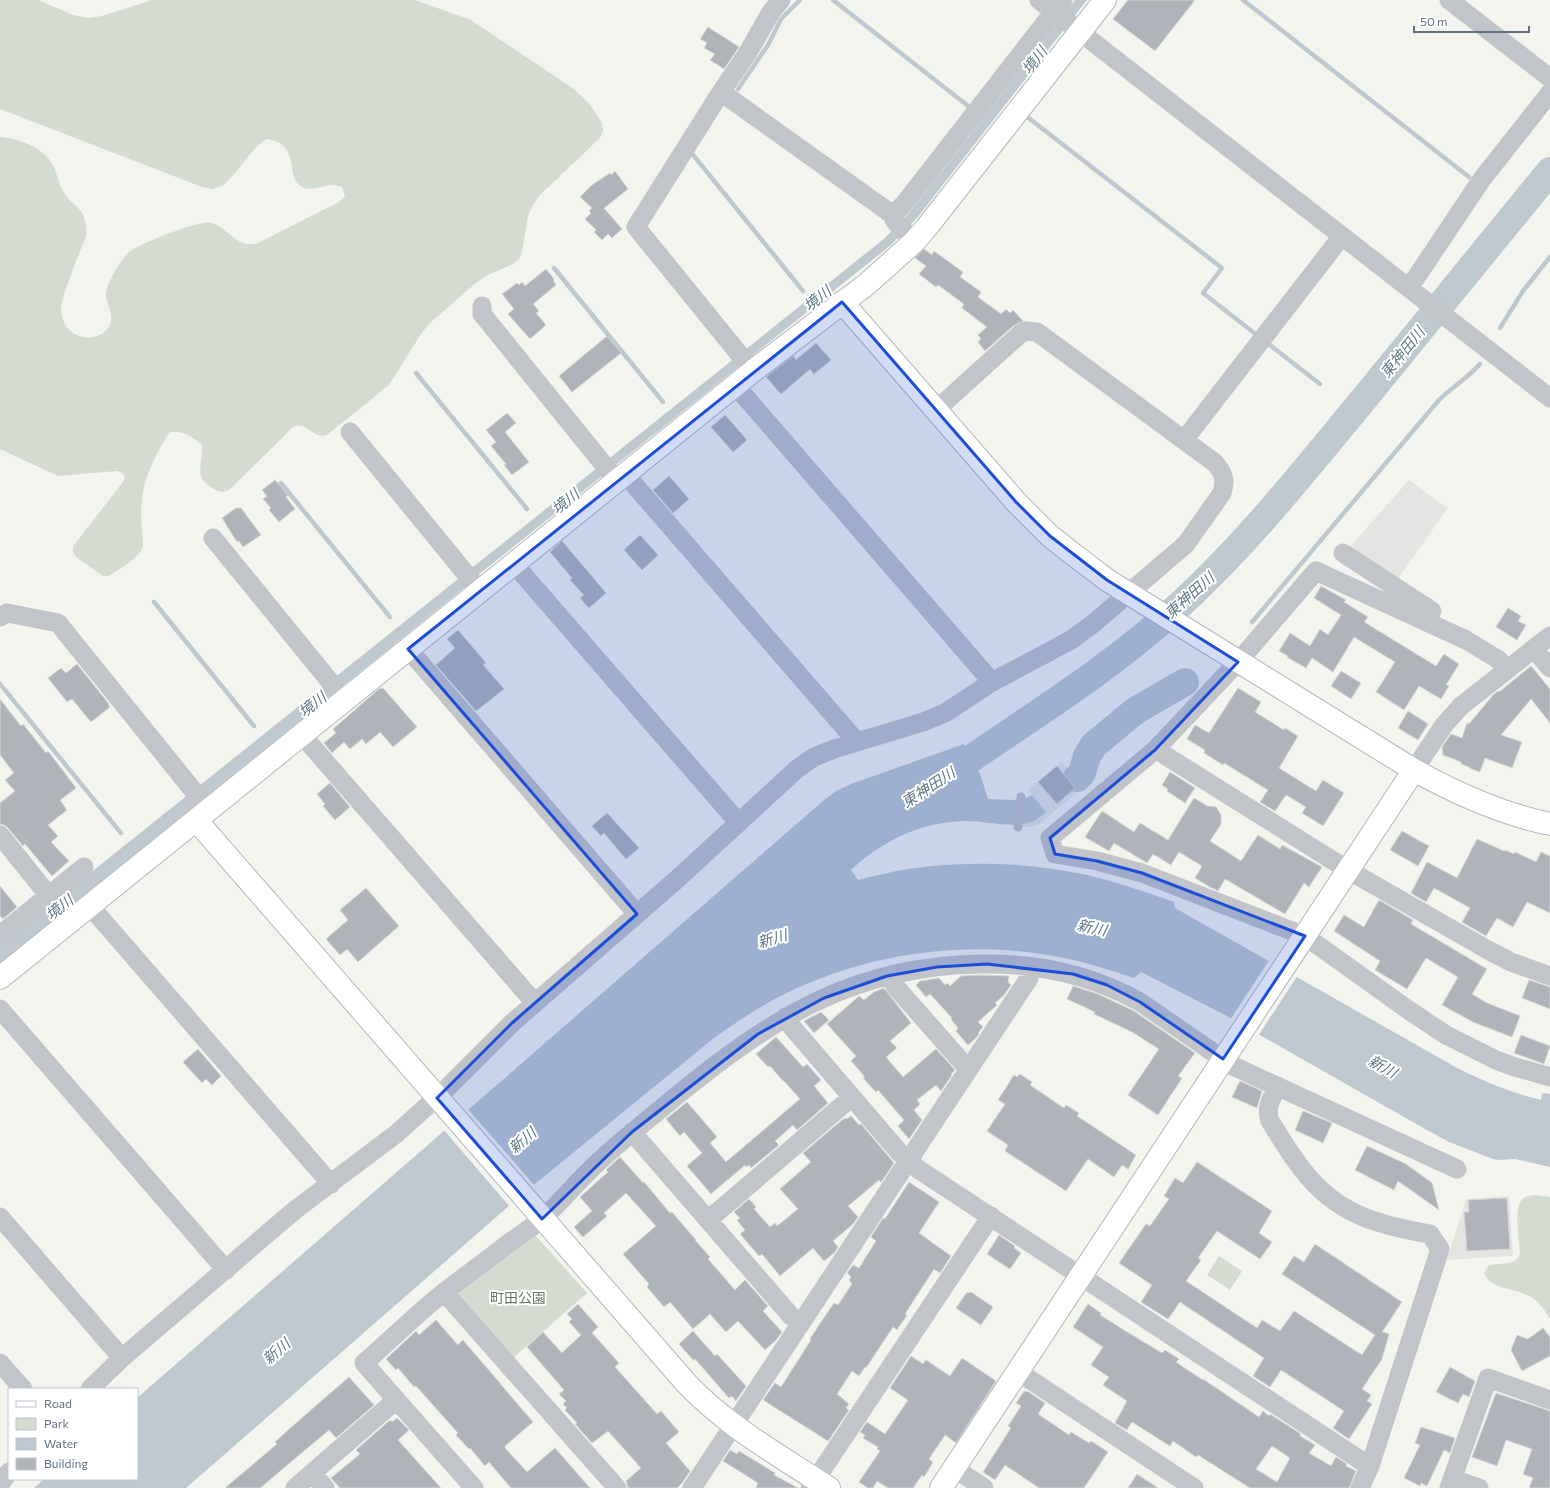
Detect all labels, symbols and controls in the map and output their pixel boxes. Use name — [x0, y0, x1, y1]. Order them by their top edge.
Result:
scale bar — [1414, 8, 1529, 34]
text: 50 m — [1420, 14, 1448, 28]
water label: 境川 — [1018, 41, 1052, 77]
water label: 境川 — [800, 280, 836, 314]
water label: 東神田川 — [1376, 321, 1429, 381]
water label: 境川 — [548, 483, 584, 517]
water label: 東神田川 — [1161, 567, 1219, 622]
water label: 境川 — [295, 686, 331, 720]
water label: 東神田川 — [898, 762, 960, 811]
water label: 境川 — [42, 889, 78, 923]
water label: 新川 — [1075, 915, 1110, 939]
water label: 新川 — [755, 925, 791, 951]
water label: 新川 — [1366, 1051, 1402, 1082]
water label: 新川 — [505, 1122, 541, 1157]
park label: 町田公園 — [490, 1289, 546, 1306]
water label: 新川 — [259, 1333, 295, 1368]
legend — [8, 1388, 138, 1480]
text: Road — [44, 1396, 72, 1410]
text: Park — [44, 1416, 70, 1430]
text: Water — [44, 1436, 78, 1450]
text: Building — [44, 1456, 88, 1470]

